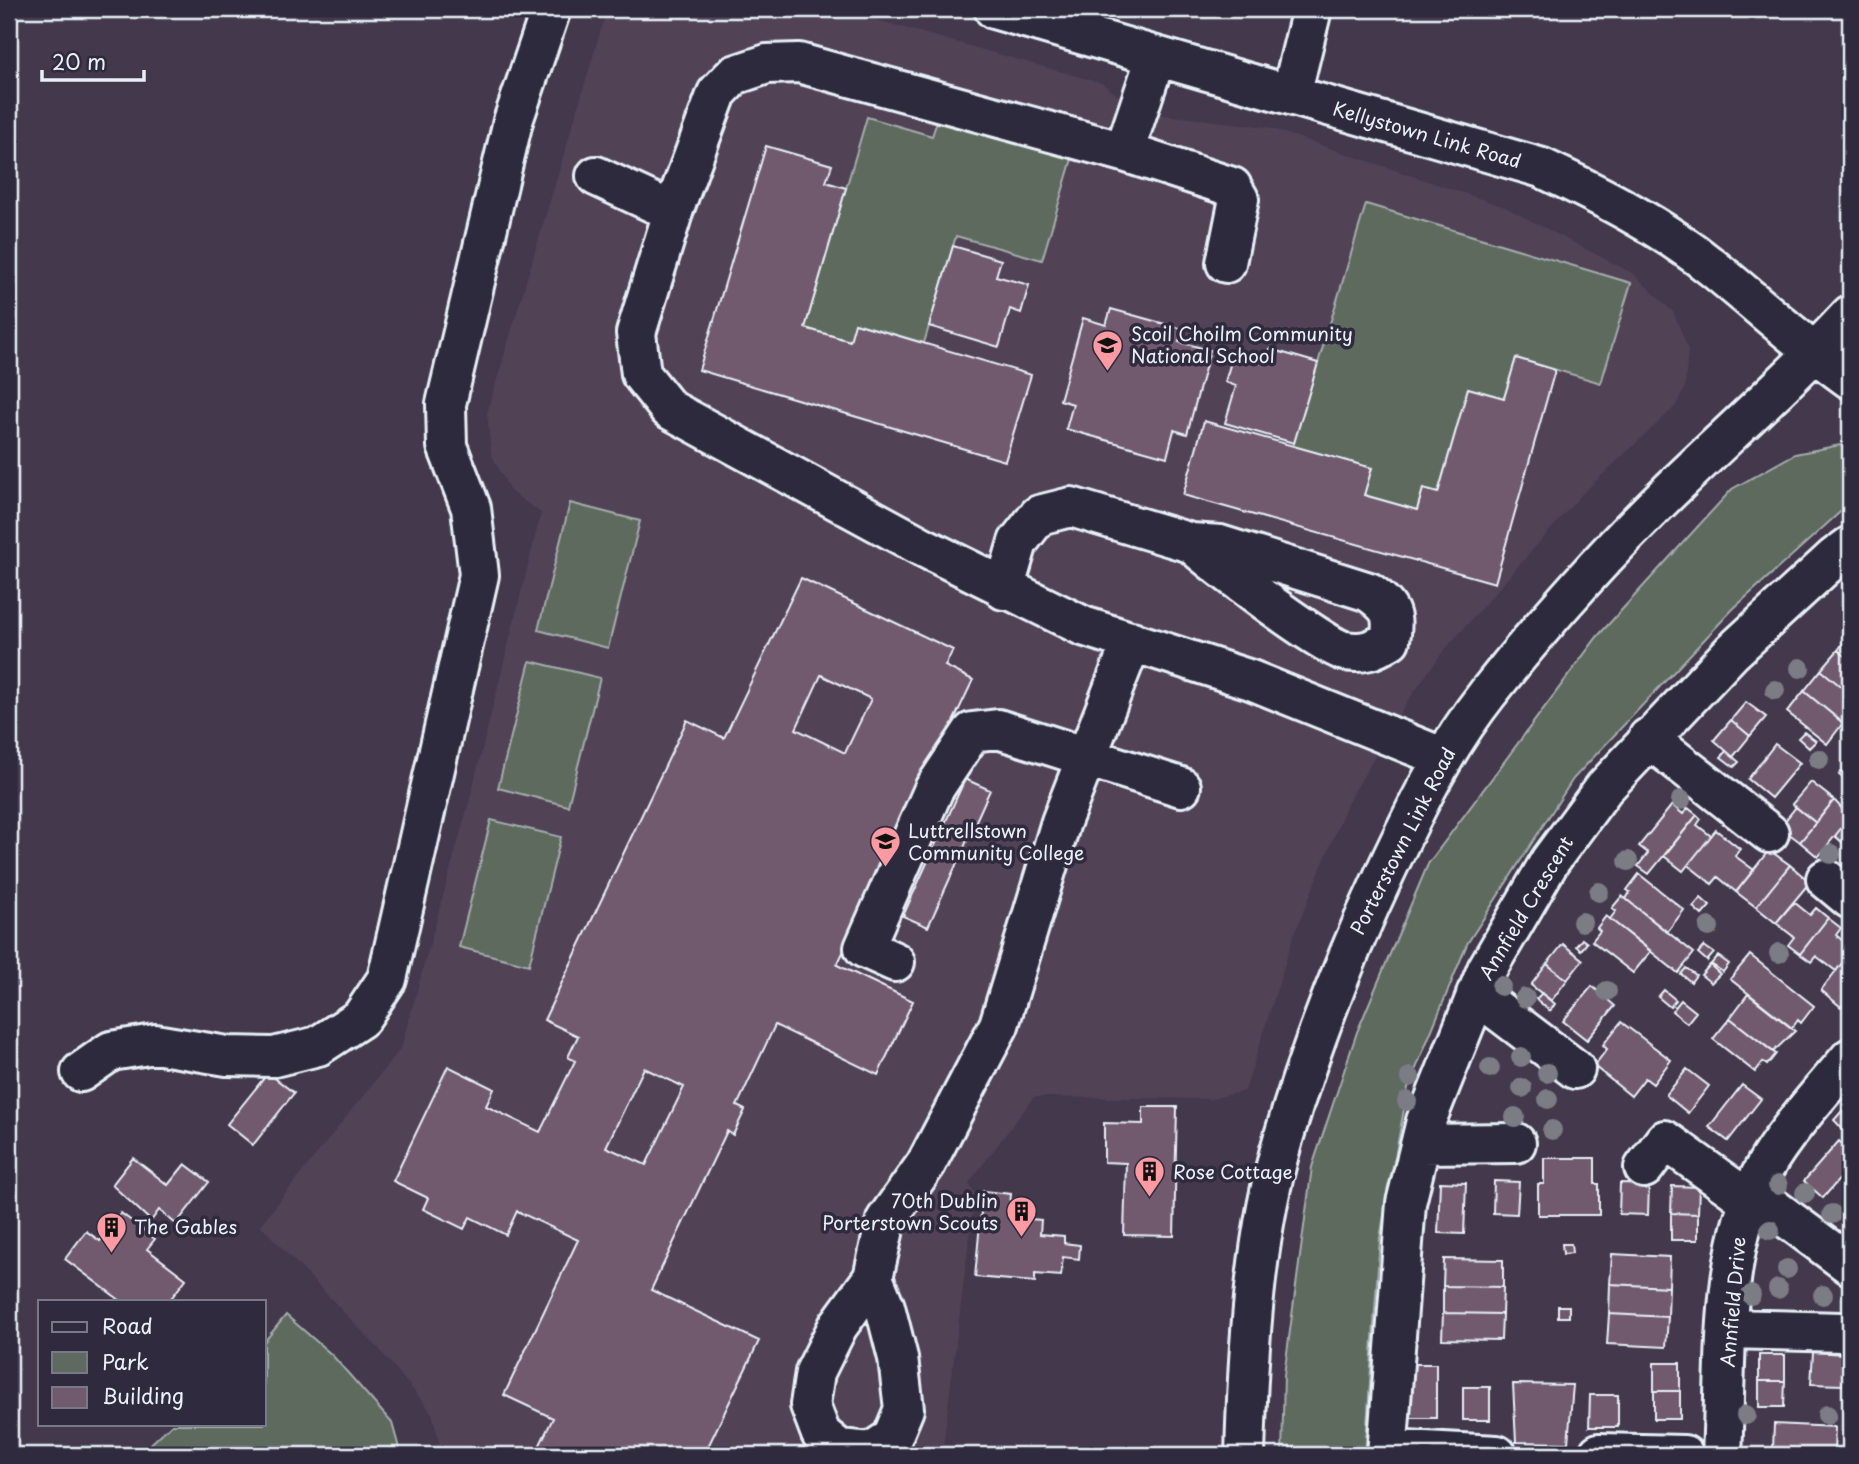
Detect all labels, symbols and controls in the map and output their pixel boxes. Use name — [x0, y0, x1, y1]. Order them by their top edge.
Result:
scale bar — [42, 38, 144, 82]
text: 20 m — [52, 45, 106, 77]
street label: Kellystown Link Road — [1330, 94, 1525, 174]
place label: Scoil Choilm Community National School — [1131, 319, 1353, 369]
school or university icon: Scoil Choilm Community National School — [1091, 328, 1125, 372]
street label: Porterstown Link Road — [1343, 742, 1462, 939]
place label: Luttrellstown Community College — [908, 816, 1084, 866]
school or university icon: Luttrellstown Community College — [868, 825, 902, 869]
street label: Annfield Crescent — [1471, 830, 1579, 985]
building icon: Rose Cottage — [1133, 1155, 1167, 1199]
place label: Rose Cottage — [1173, 1157, 1293, 1185]
place label: 70th Dublin Porterstown Scouts — [822, 1186, 998, 1236]
building icon: 70th Dublin Porterstown Scouts — [1004, 1195, 1038, 1239]
building icon: The Gables — [94, 1210, 128, 1254]
place label: The Gables — [134, 1212, 237, 1240]
street label: Annfield Drive — [1712, 1235, 1752, 1368]
legend — [38, 1300, 266, 1426]
text: Road — [102, 1309, 153, 1341]
text: Park — [102, 1345, 149, 1377]
text: Building — [102, 1379, 184, 1411]

